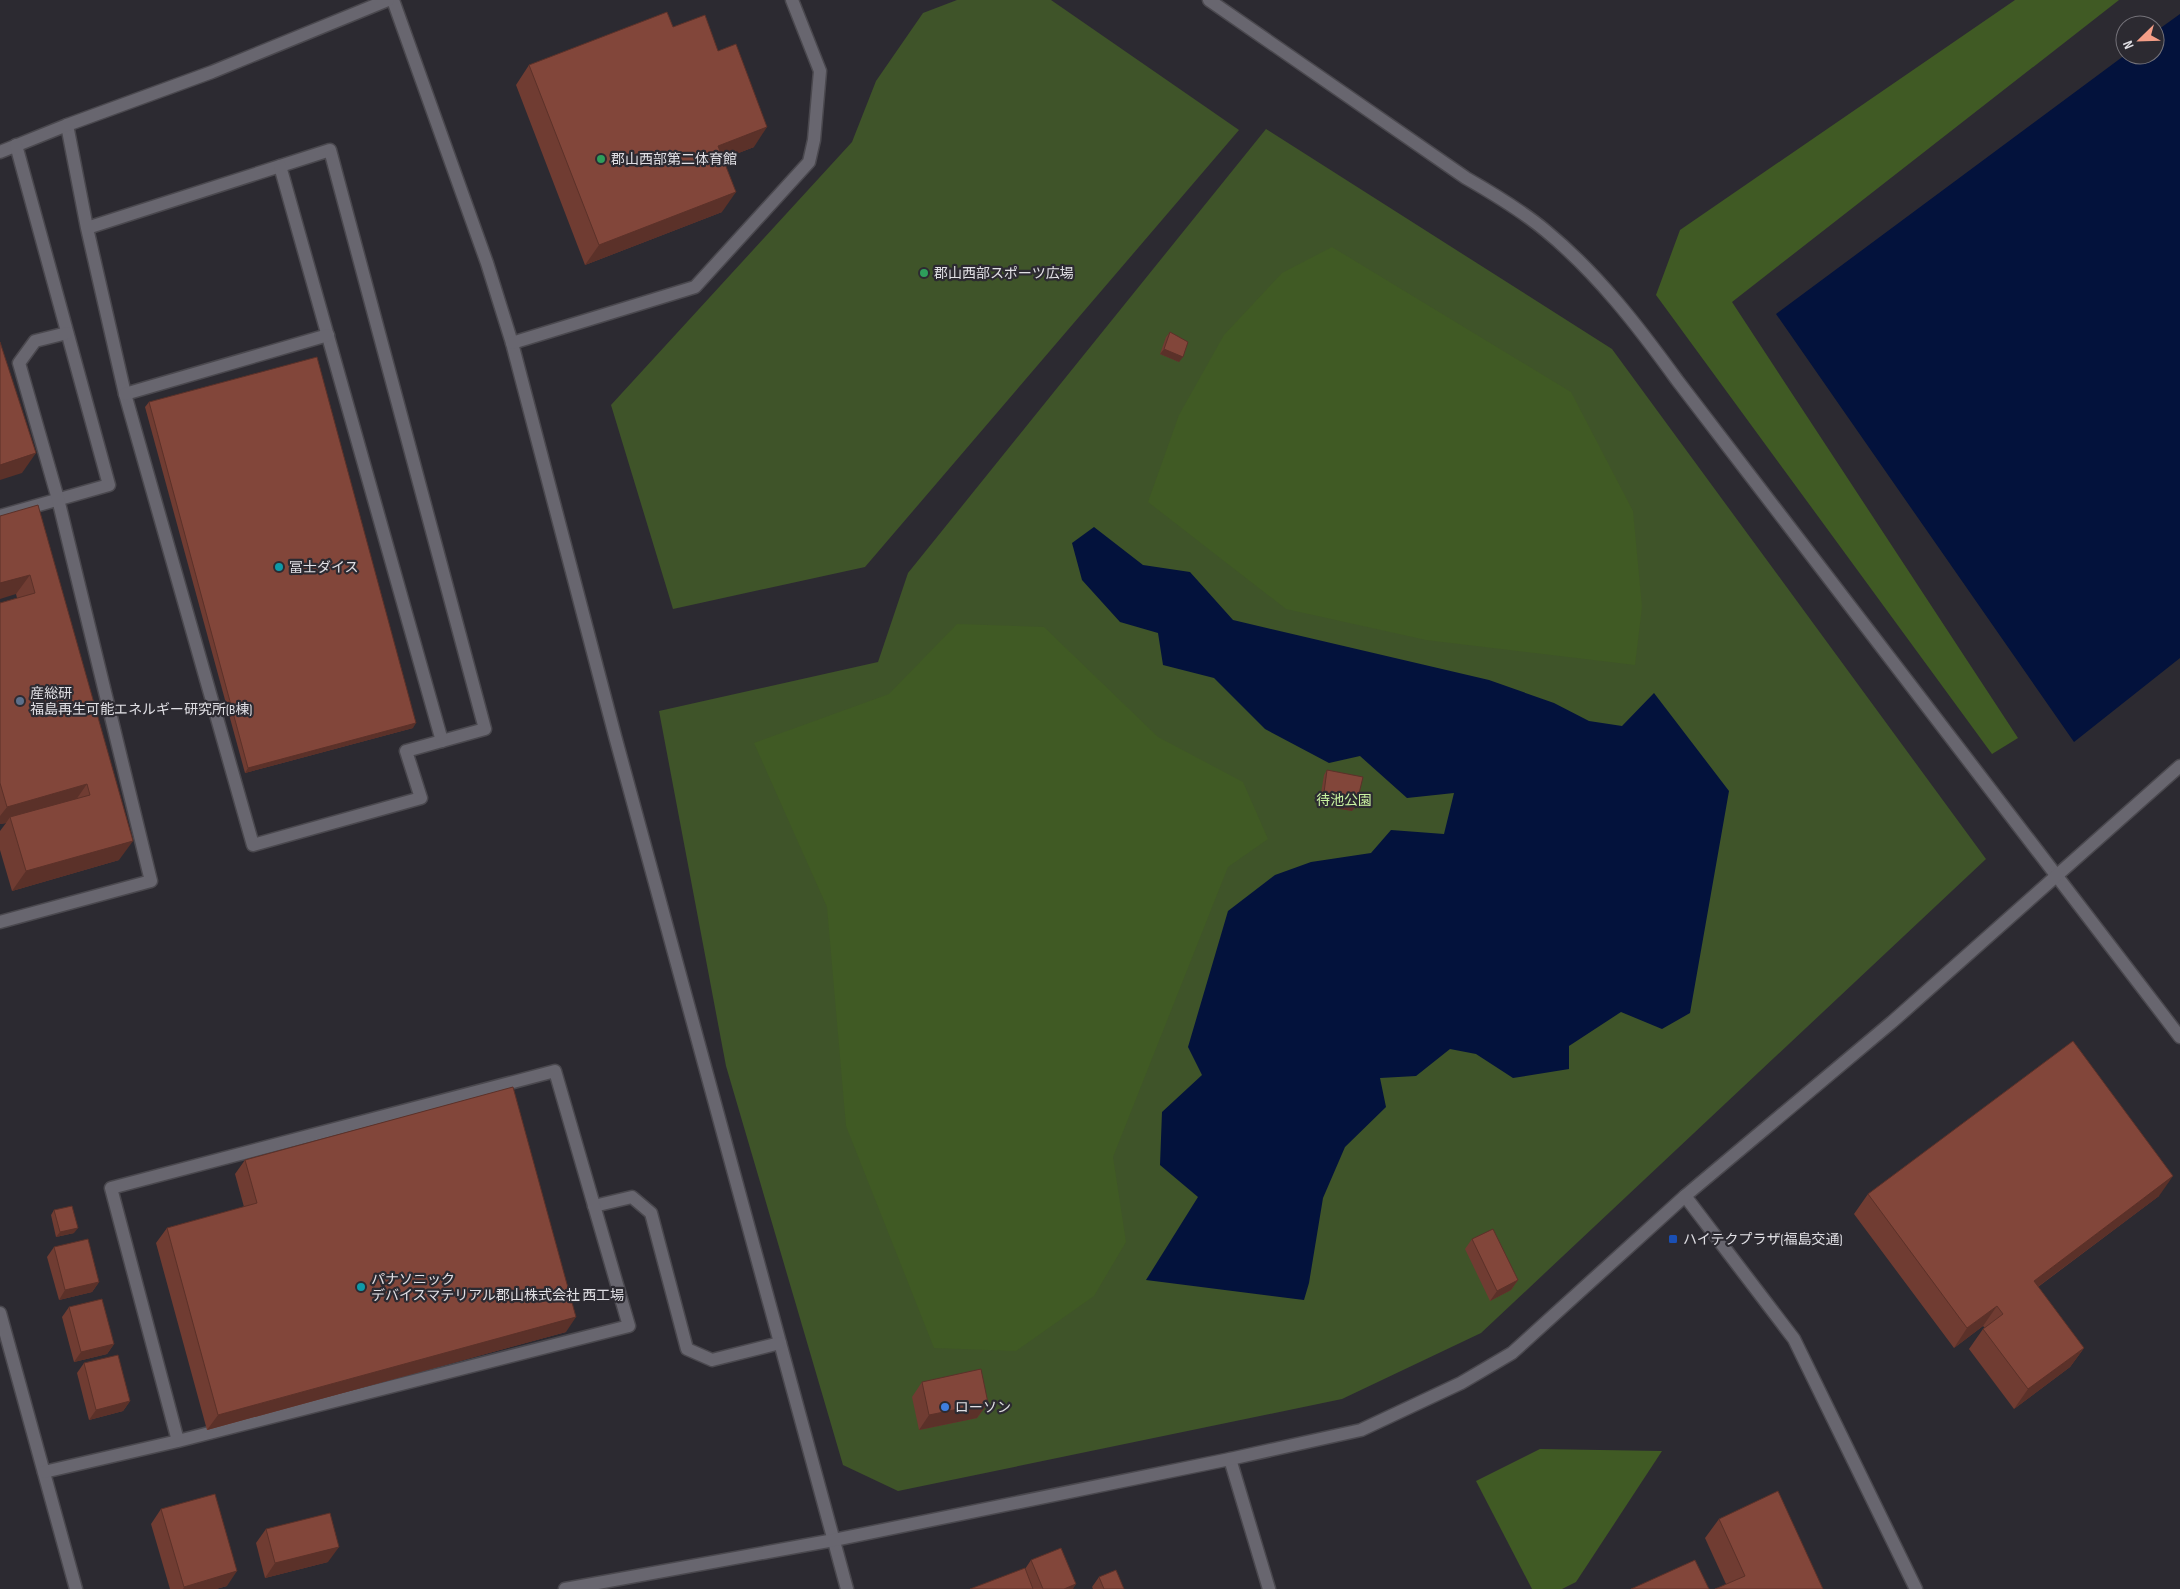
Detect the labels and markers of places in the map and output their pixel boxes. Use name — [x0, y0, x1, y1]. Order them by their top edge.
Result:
place label: 郡山西部第二体育館 — [611, 151, 737, 168]
marker: 郡山西部第二体育館 — [595, 153, 607, 165]
place label: 郡山西部スポーツ広場 — [934, 265, 1074, 282]
marker: 郡山西部スポーツ広場 — [918, 267, 930, 279]
place label: 冨士ダイス — [289, 559, 359, 576]
marker: 冨士ダイス — [273, 561, 285, 573]
place label: 産総研 福島再生可能エネルギー研究所(B棟) — [30, 685, 252, 718]
marker: 産総研 福島再生可能エネルギー研究所(B棟) — [14, 695, 26, 707]
place label: ハイテクプラザ(福島交通) — [1683, 1231, 1843, 1248]
marker: ハイテクプラザ(福島交通) — [1667, 1233, 1679, 1245]
place label: パナソニック デバイスマテリアル郡山株式会社 西工場 — [371, 1271, 624, 1304]
marker: パナソニック デバイスマテリアル郡山株式会社 西工場 — [355, 1281, 367, 1293]
place label: ローソン — [955, 1399, 1011, 1416]
marker: ローソン — [939, 1401, 951, 1413]

